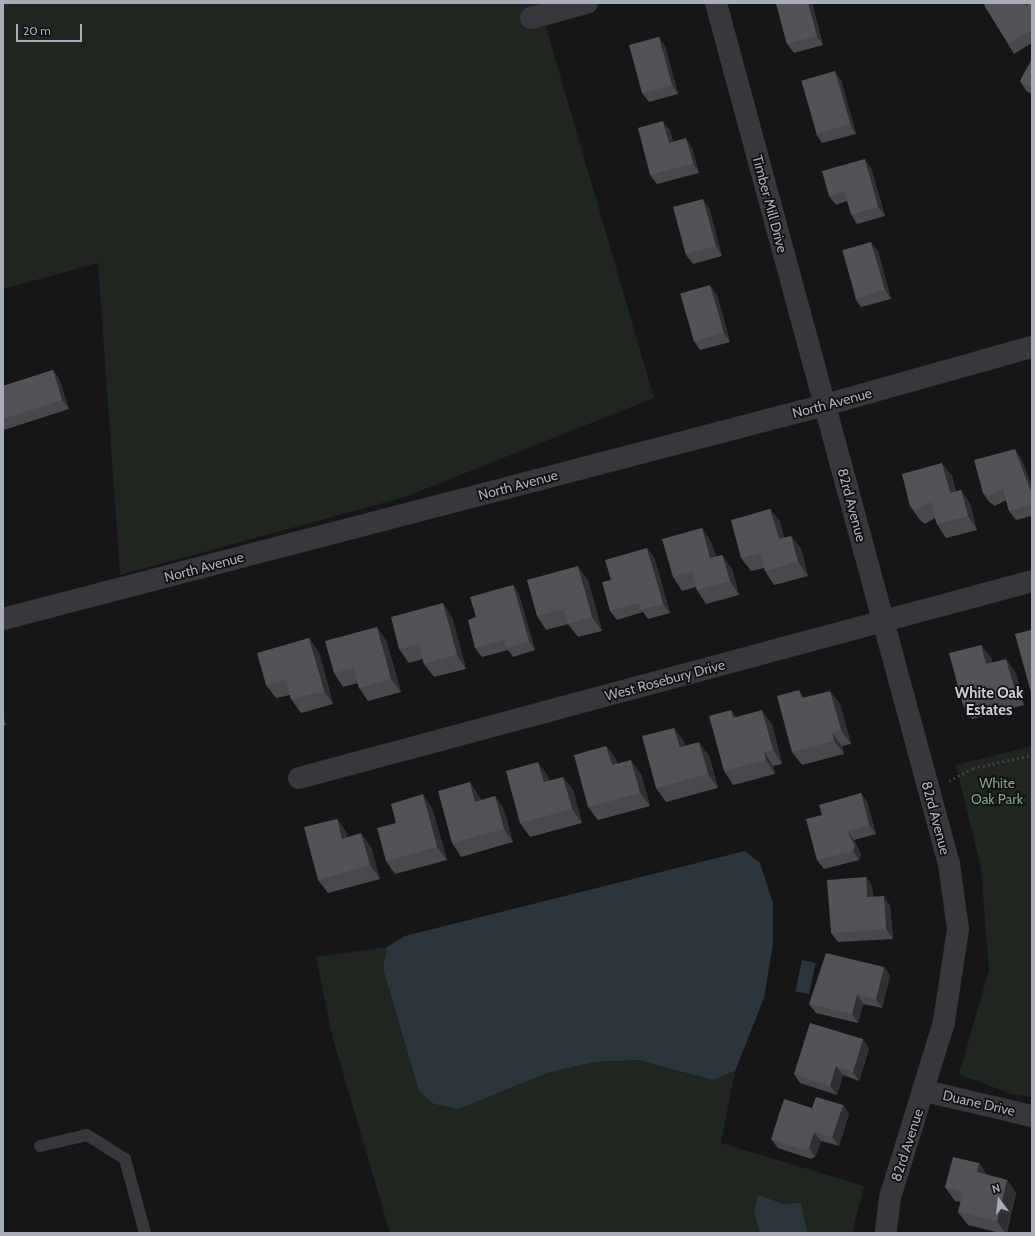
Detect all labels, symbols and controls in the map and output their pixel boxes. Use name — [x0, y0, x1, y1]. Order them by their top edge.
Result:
scale bar — [18, 16, 84, 42]
text: 20 m — [23, 23, 51, 38]
street label: Timber Mill Drive — [749, 153, 791, 255]
street label: North Avenue — [790, 384, 874, 422]
street label: North Avenue — [476, 466, 560, 504]
street label: 82rd Avenue — [834, 466, 870, 544]
street label: North Avenue — [162, 548, 246, 586]
street label: West Rosebury Drive — [603, 656, 727, 704]
district label: White Oak Estates — [955, 684, 1023, 719]
park label: White Oak Park — [971, 775, 1023, 808]
street label: 82rd Avenue — [918, 779, 954, 857]
street label: Duane Drive — [941, 1087, 1017, 1119]
street label: 82rd Avenue — [887, 1107, 927, 1183]
north arrow — [979, 1180, 1019, 1220]
text: N — [990, 1181, 1001, 1196]

